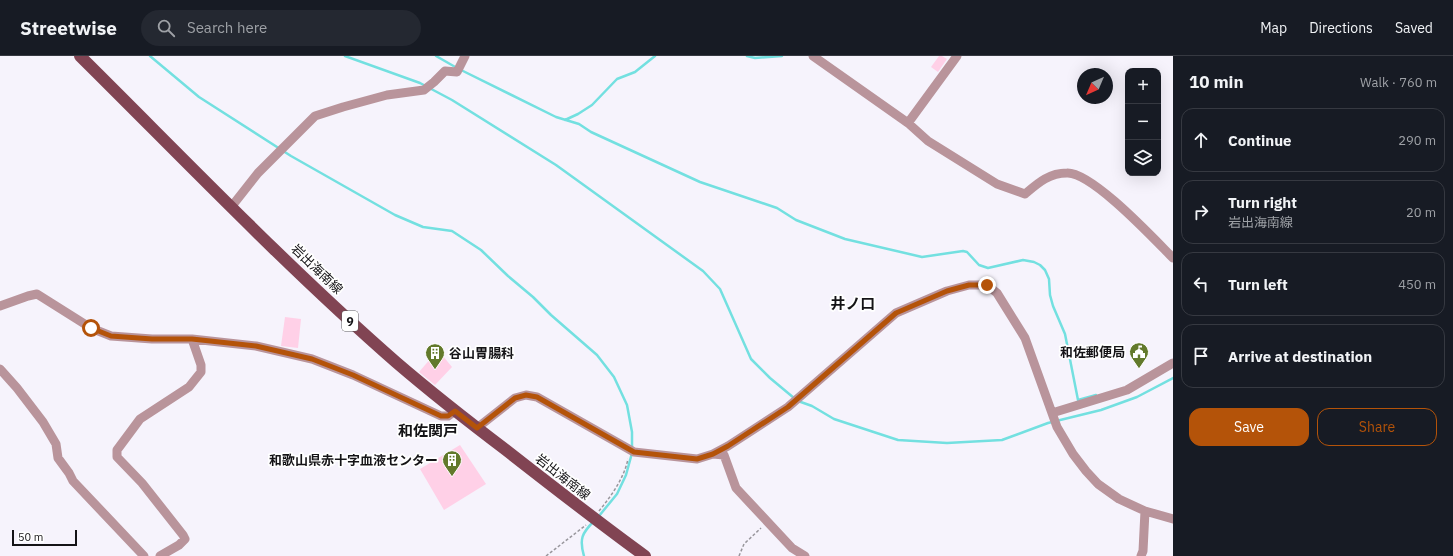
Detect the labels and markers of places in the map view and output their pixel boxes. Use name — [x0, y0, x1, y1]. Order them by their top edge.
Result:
public building icon: 和佐郵便局 — [1128, 341, 1150, 369]
building icon: 谷山胃腸科 — [424, 342, 446, 370]
place label: 和佐郵便局 — [1060, 344, 1125, 361]
place label: 谷山胃腸科 — [449, 345, 514, 362]
building icon: 和歌山県赤十字血液センター — [441, 449, 463, 477]
place label: 和歌山県赤十字血液センター — [269, 452, 438, 469]

